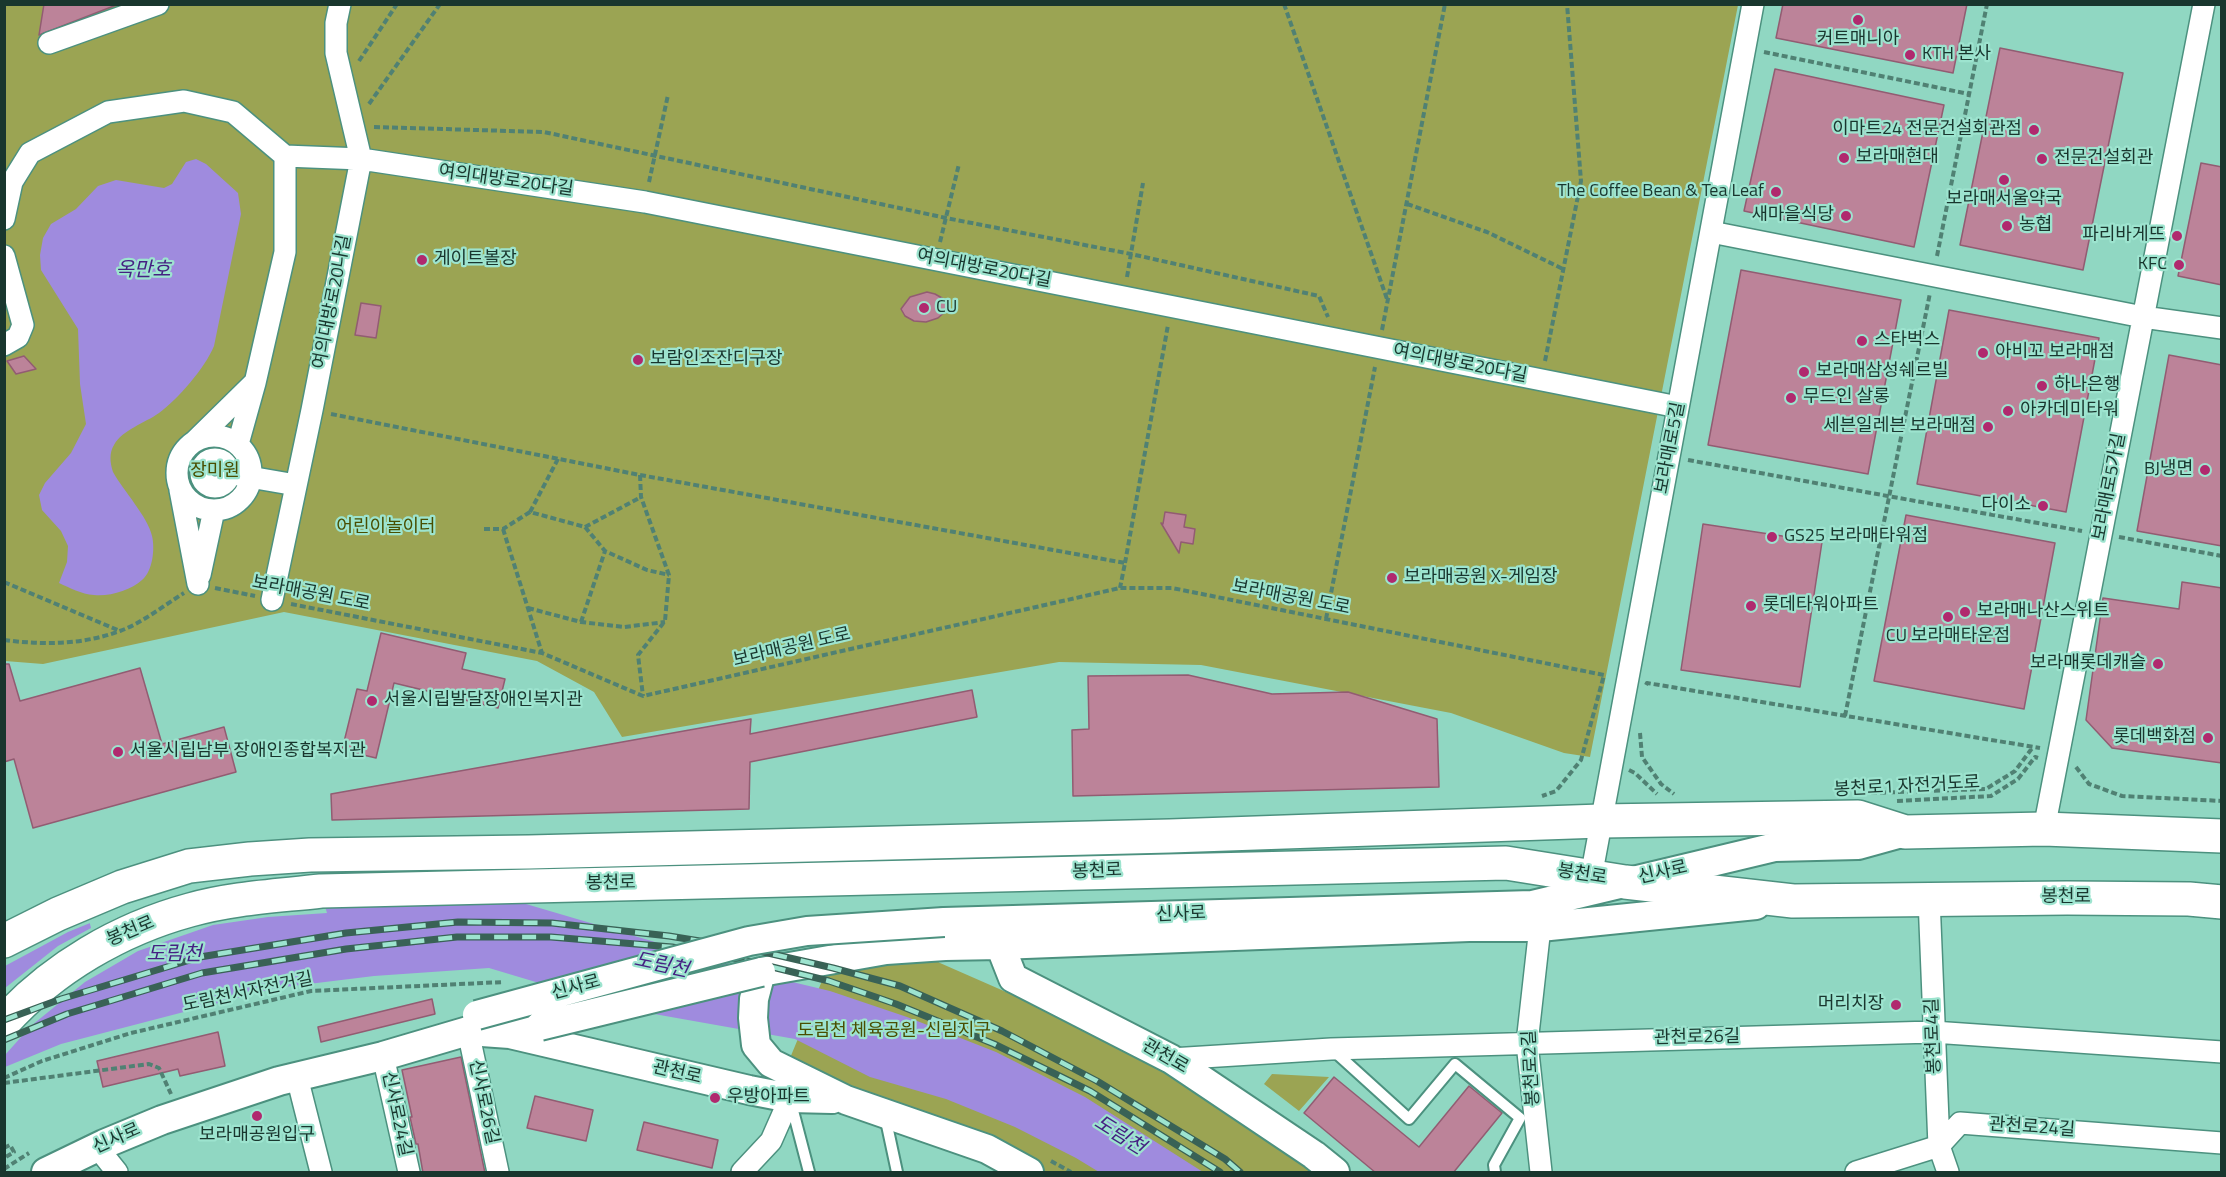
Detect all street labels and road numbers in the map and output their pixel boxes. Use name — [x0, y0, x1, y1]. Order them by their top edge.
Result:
street label: 여의대방로20다길 — [437, 161, 575, 201]
street label: 여의대방로20나길 — [309, 233, 357, 371]
street label: 여의대방로20다길 — [915, 245, 1053, 293]
street label: 여의대방로20다길 — [1391, 340, 1529, 388]
street label: 보라매로5길 — [1652, 400, 1690, 496]
street label: 보라매로5가길 — [2089, 431, 2131, 543]
street label: 보라매공원 도로 — [250, 572, 372, 616]
street label: 보라매공원 도로 — [1230, 576, 1352, 620]
street label: 보라매공원 도로 — [731, 624, 853, 672]
street label: 봉천로1 자전거도로 — [1833, 772, 1981, 802]
street label: 신사로 — [1636, 857, 1690, 889]
street label: 봉천로 — [1072, 860, 1122, 884]
street label: 봉천로 — [1556, 860, 1608, 890]
street label: 봉천로 — [586, 873, 636, 895]
street label: 봉천로 — [2041, 887, 2091, 909]
street label: 신사로 — [1156, 903, 1206, 927]
street label: 봉천로 — [104, 912, 158, 952]
street label: 도림천서자전거길 — [181, 969, 315, 1017]
street label: 신사로 — [549, 971, 603, 1005]
street label: 봉천로4길 — [1922, 997, 1946, 1075]
street label: 관천로26길 — [1654, 1026, 1740, 1050]
street label: 봉천로2길 — [1519, 1029, 1545, 1107]
street label: 관천로 — [1138, 1035, 1192, 1079]
street label: 신사로26길 — [463, 1057, 503, 1147]
street label: 관천로 — [650, 1057, 704, 1089]
street label: 신사로24길 — [376, 1069, 416, 1159]
street label: 관천로24길 — [1988, 1114, 2076, 1142]
street label: 신사로 — [90, 1119, 144, 1159]

